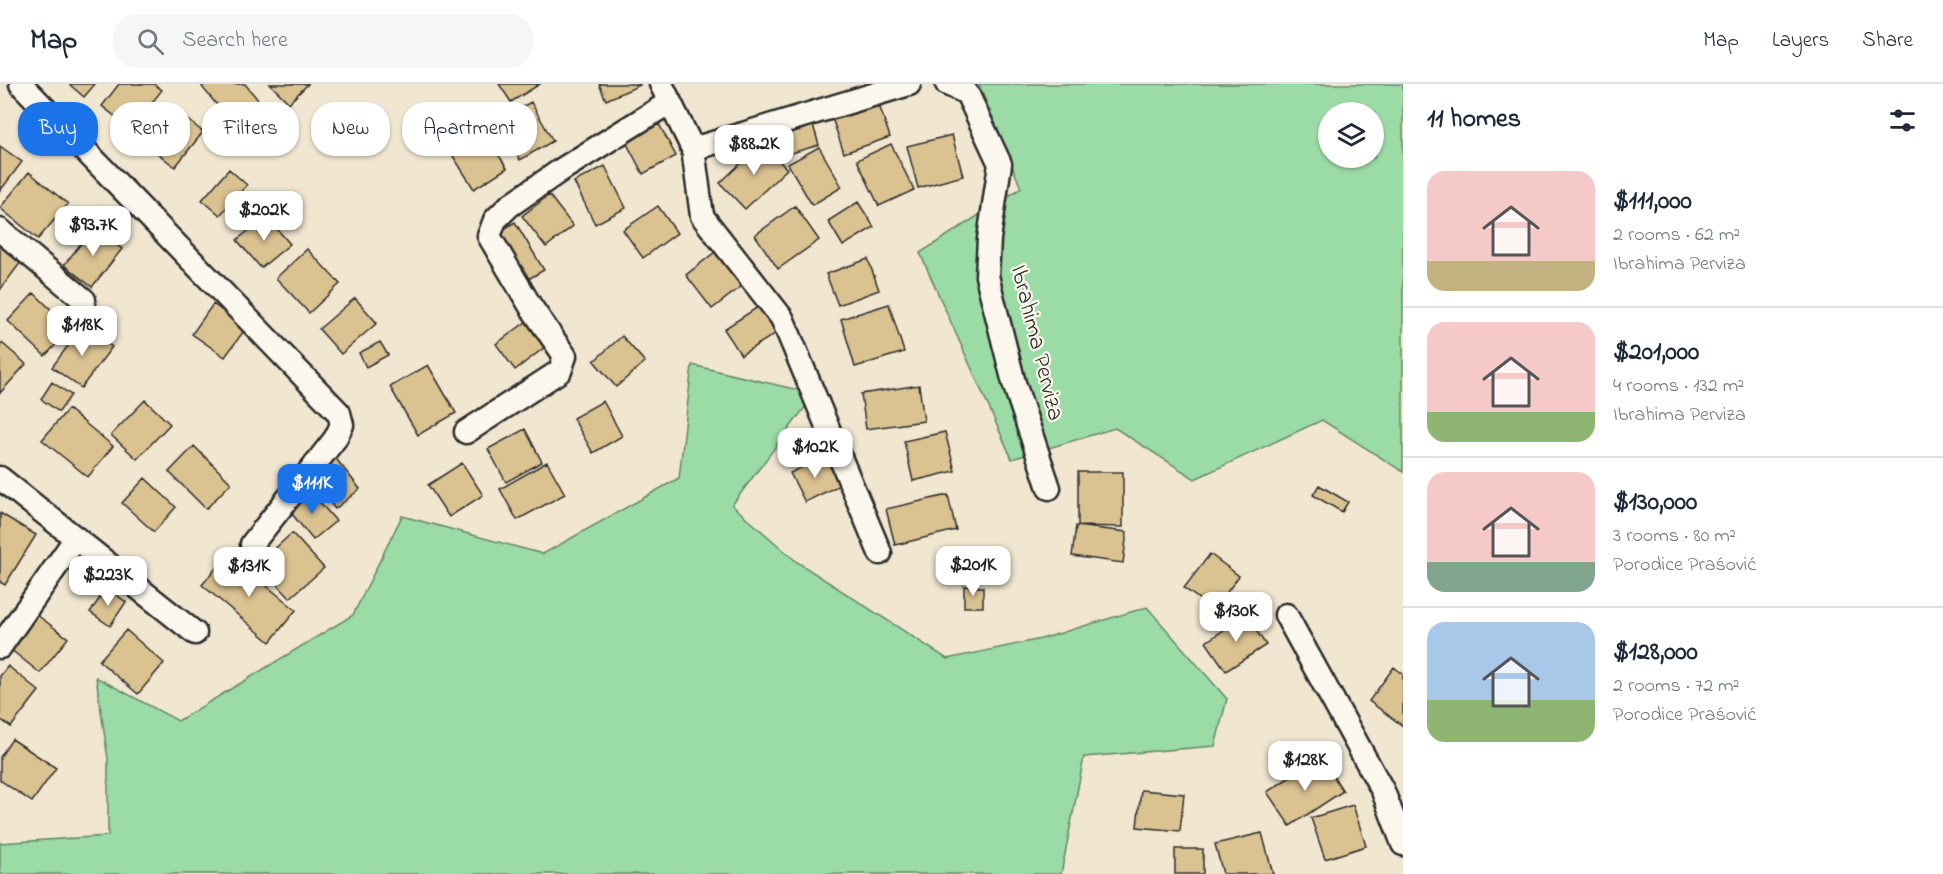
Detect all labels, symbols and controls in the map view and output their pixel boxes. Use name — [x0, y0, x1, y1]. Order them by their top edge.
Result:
search box — [113, 14, 533, 68]
text: Map — [30, 21, 77, 62]
icon: search — [134, 25, 167, 58]
text: Search here — [182, 25, 288, 57]
text: Map — [1703, 26, 1739, 56]
text: Layers — [1772, 26, 1829, 56]
text: Share — [1862, 26, 1913, 56]
text: 11 homes — [1427, 101, 1521, 139]
chip: Buy — [18, 102, 98, 156]
chip: Rent — [110, 102, 190, 156]
chip: Filters — [202, 102, 299, 156]
chip: New — [311, 102, 390, 156]
chip: Apartment — [402, 102, 537, 156]
map controls — [1318, 102, 1384, 168]
button: layers — [1318, 102, 1384, 168]
icon: filters — [1886, 104, 1919, 137]
pin: $88.2K — [705, 125, 803, 176]
text: $88.2K — [729, 130, 779, 159]
text: $111,000 — [1613, 183, 1692, 221]
pin: $202K — [222, 191, 306, 242]
icon: home — [1475, 195, 1547, 267]
text: $202K — [239, 196, 289, 225]
pin: $93.7K — [44, 206, 142, 257]
text: $93.7K — [69, 211, 117, 240]
text: 2 rooms · 62 m² — [1613, 221, 1740, 250]
text: Ibrahima Perviza — [1613, 250, 1746, 279]
street label: Ibrahima Perviza — [1000, 261, 1072, 425]
pin: $118K — [40, 306, 124, 357]
text: $118K — [61, 311, 103, 340]
text: $201,000 — [1613, 334, 1699, 372]
icon: home — [1475, 346, 1547, 418]
text: 4 rooms · 132 m² — [1613, 372, 1744, 401]
text: Ibrahima Perviza — [1613, 401, 1746, 430]
pin: $102K — [773, 428, 857, 479]
text: $102K — [792, 433, 838, 462]
pin: $111K — [270, 464, 354, 515]
text: $111K — [292, 469, 332, 498]
text: $130,000 — [1613, 484, 1697, 522]
icon: home — [1475, 496, 1547, 568]
text: 3 rooms · 80 m² — [1613, 522, 1736, 551]
pin: $201K — [931, 546, 1015, 597]
pin: $131K — [207, 547, 291, 598]
text: $201K — [950, 551, 996, 580]
text: Porodice Praśović — [1613, 551, 1756, 580]
text: $131K — [228, 552, 270, 581]
pin: $223K — [66, 556, 150, 607]
text: $223K — [83, 561, 133, 590]
pin: $130K — [1194, 592, 1278, 643]
text: $130K — [1213, 597, 1259, 626]
text: $128,000 — [1613, 634, 1698, 672]
icon: home — [1475, 646, 1547, 718]
text: 2 rooms · 72 m² — [1613, 672, 1740, 701]
text: Porodice Praśović — [1613, 701, 1756, 730]
pin: $128K — [1263, 741, 1347, 792]
text: $128K — [1282, 746, 1328, 775]

